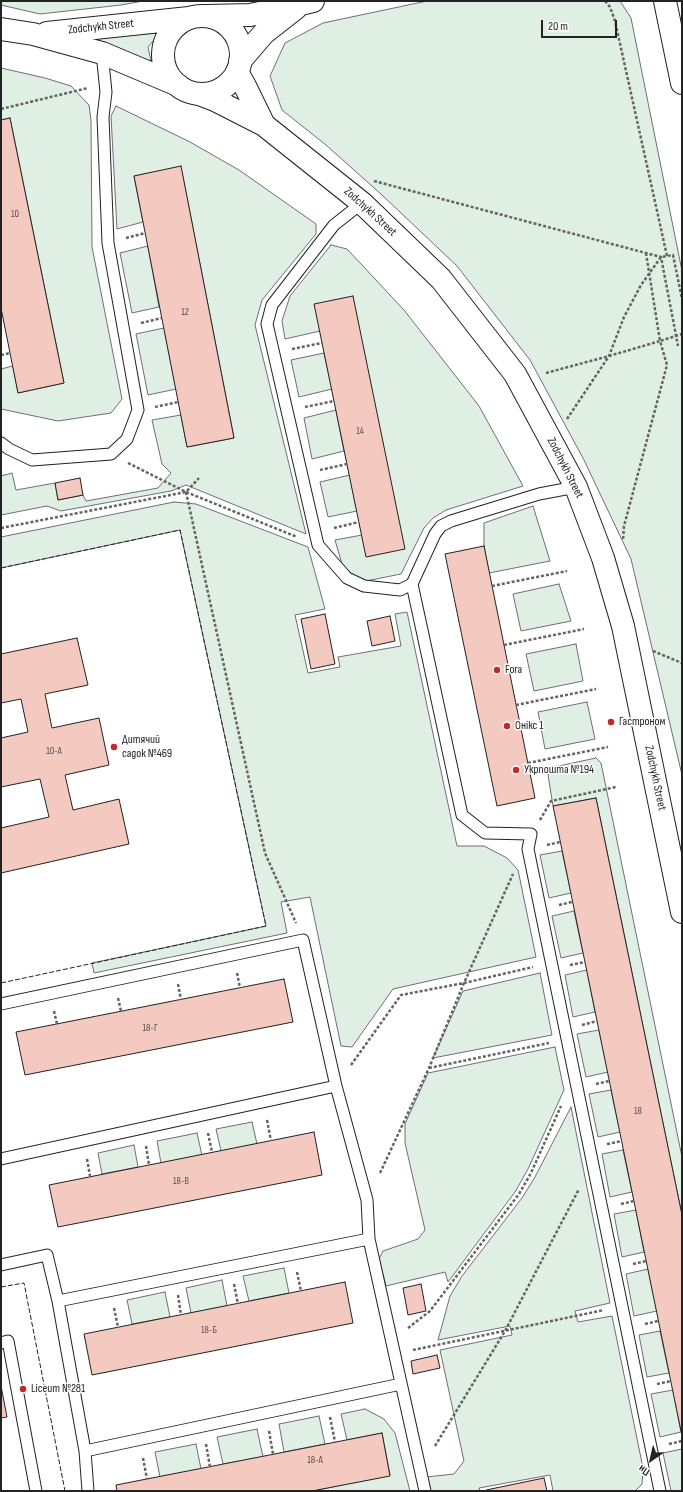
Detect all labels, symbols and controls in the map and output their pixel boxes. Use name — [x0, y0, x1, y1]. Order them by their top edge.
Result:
scale bar — [543, 12, 619, 38]
street label: Zodchykh Street — [67, 16, 135, 38]
text: 20 m — [548, 19, 568, 34]
street label: Zodchykh Street — [341, 185, 399, 239]
house number: 10 — [11, 208, 19, 220]
house number: 12 — [181, 306, 189, 318]
house number: 14 — [356, 425, 364, 437]
street label: Zodchykh Street — [544, 435, 586, 501]
place label: Fora — [505, 663, 522, 677]
marker: Fora — [492, 665, 502, 675]
place label: Гастроном — [619, 715, 665, 729]
marker: Гастроном — [606, 717, 616, 727]
place label: Онікс 1 — [515, 719, 543, 733]
marker: Онікс 1 — [502, 721, 512, 731]
place label: Дитячий садок №469 — [122, 733, 172, 761]
marker: Дитячий садок №469 — [109, 742, 119, 752]
street label: Zodchykh Street — [641, 744, 669, 812]
house number: 10-А — [46, 745, 62, 757]
place label: Укрпошта №194 — [524, 763, 594, 777]
marker: Укрпошта №194 — [511, 765, 521, 775]
house number: 18-Г — [142, 1022, 158, 1034]
house number: 18 — [634, 1105, 642, 1117]
house number: 18-В — [173, 1175, 189, 1187]
house number: 18-Б — [201, 1324, 217, 1336]
place label: Liceum №281 — [31, 1382, 85, 1396]
marker: Liceum №281 — [18, 1384, 28, 1394]
north arrow — [631, 1440, 671, 1480]
house number: 18-А — [307, 1454, 323, 1466]
text: Пн — [636, 1462, 652, 1479]

